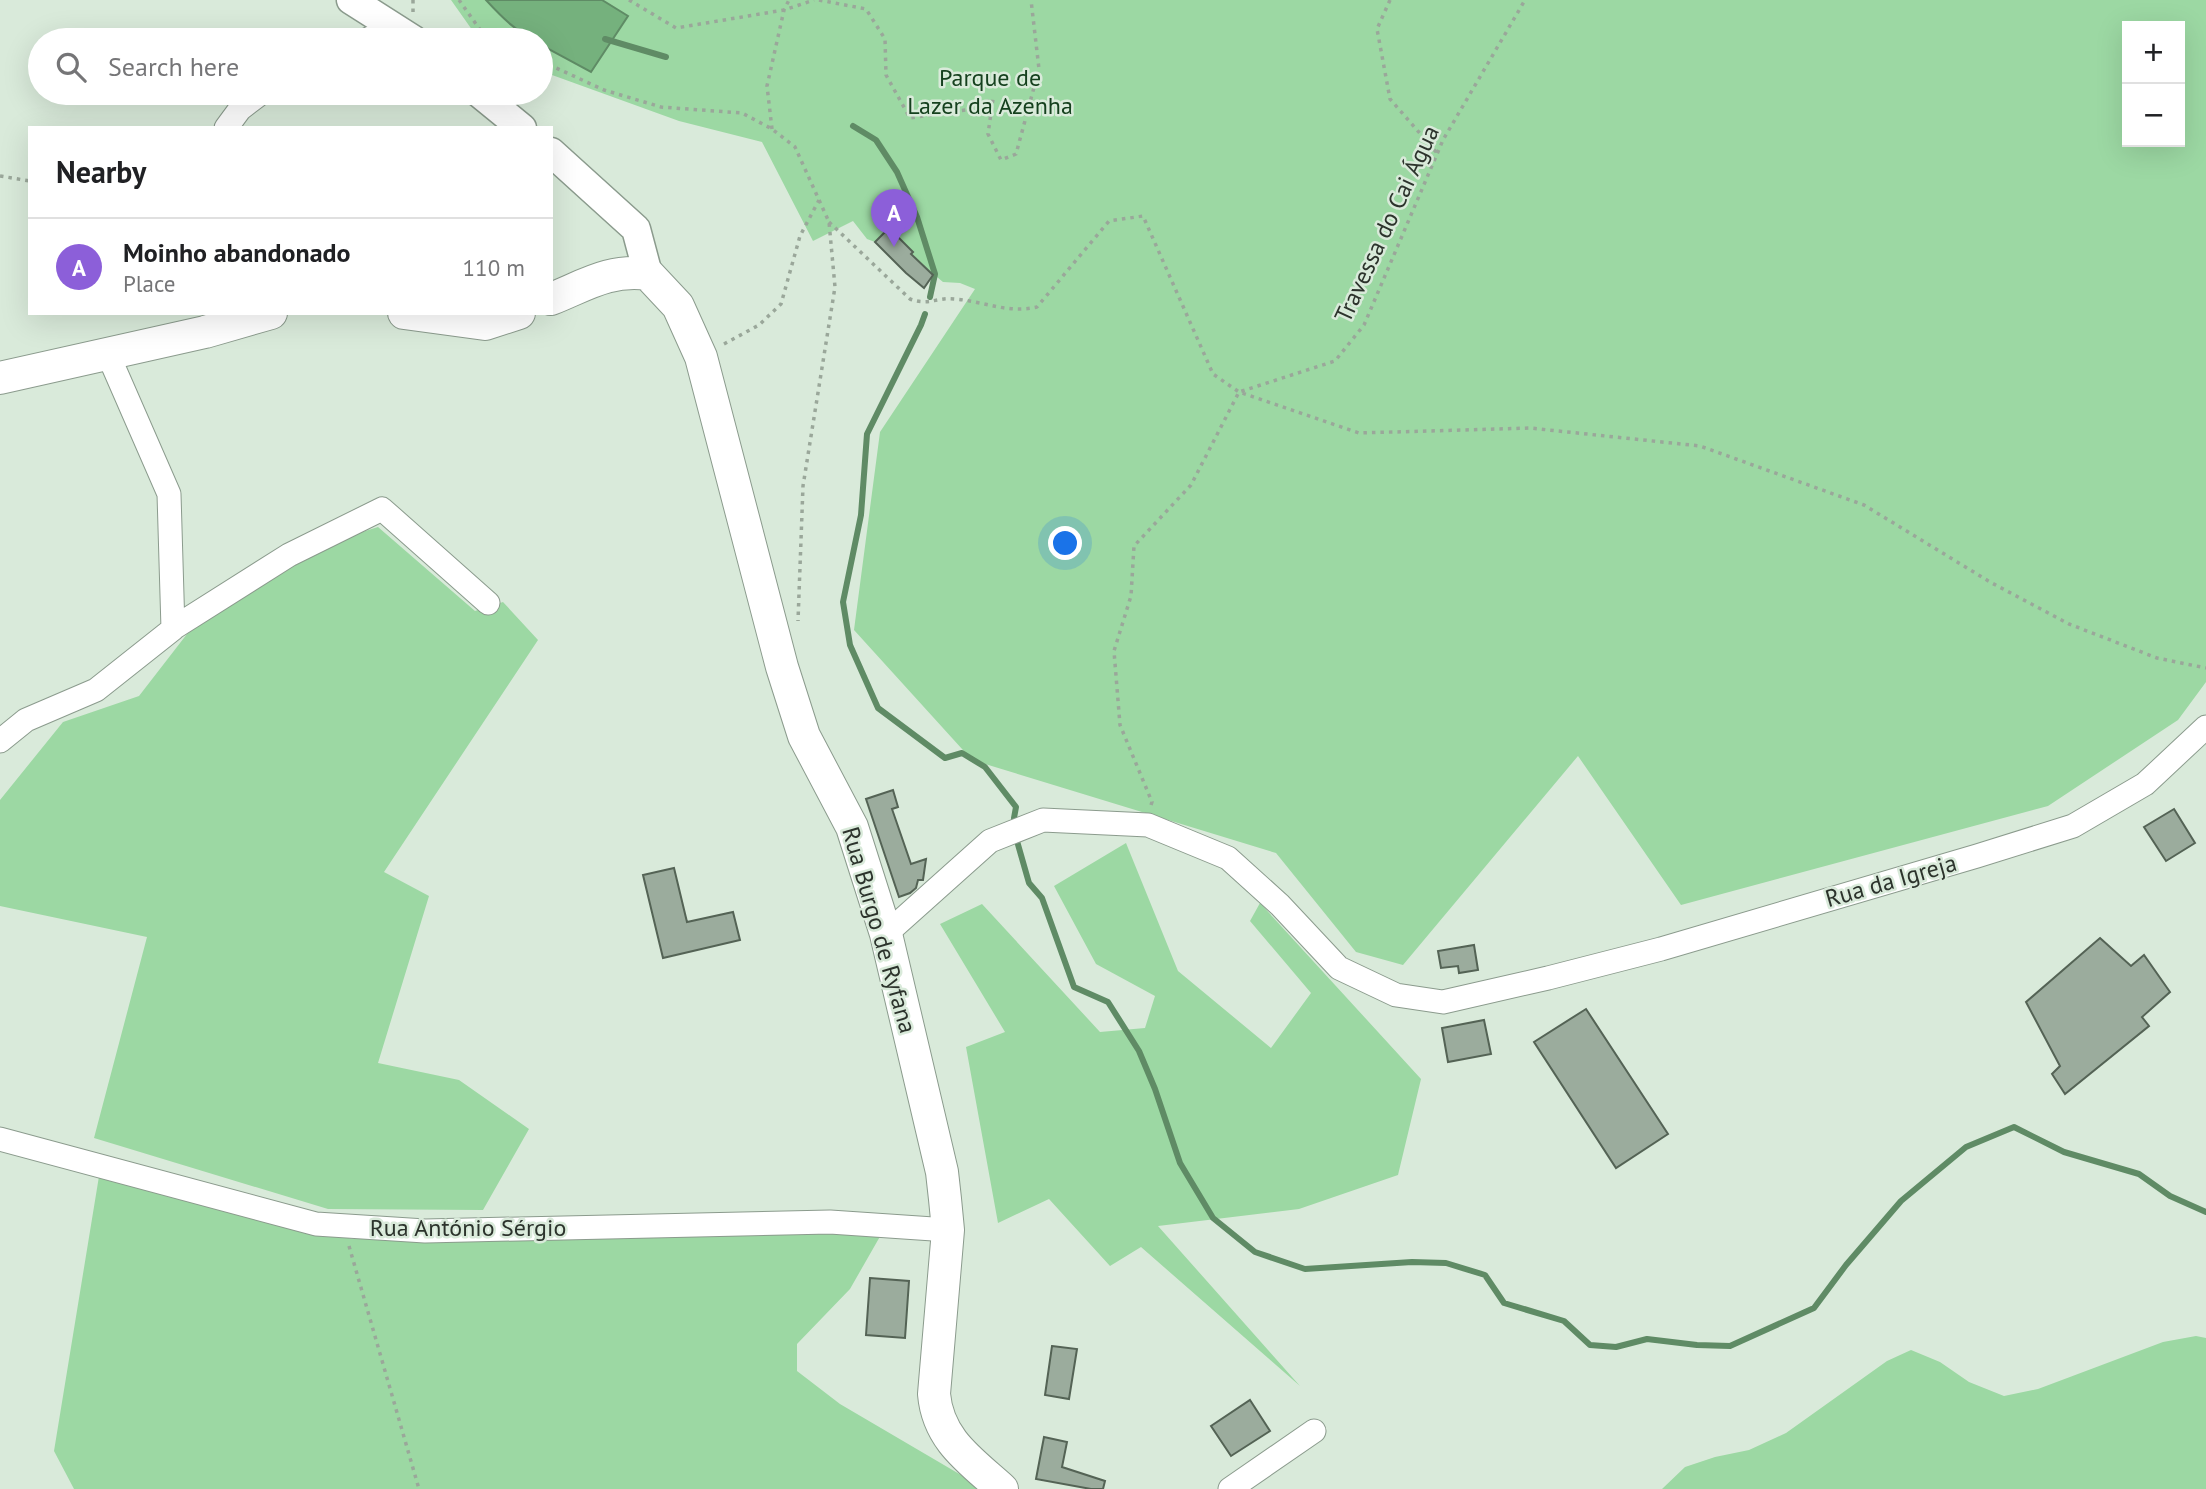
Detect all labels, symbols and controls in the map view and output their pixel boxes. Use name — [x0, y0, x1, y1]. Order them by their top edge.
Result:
map controls — [2122, 21, 2185, 147]
button: + — [2122, 21, 2185, 84]
search box — [28, 28, 553, 105]
icon: search — [52, 48, 90, 86]
text: Search here — [108, 50, 239, 83]
park label: Parque de Lazer da Azenha — [907, 62, 1073, 121]
button: − — [2122, 84, 2185, 147]
street label: Travessa do Cai Água — [1327, 120, 1446, 327]
text: Nearby — [56, 152, 146, 191]
pin: A — [871, 189, 917, 247]
text: Moinho abandonado — [123, 236, 351, 269]
text: A — [72, 253, 86, 282]
text: 110 m — [463, 253, 525, 282]
text: Place — [123, 269, 176, 298]
your location — [1048, 526, 1082, 560]
street label: Rua Burgo de Ryfana — [835, 823, 924, 1037]
street label: Rua da Igreja — [1822, 847, 1960, 914]
street label: Rua António Sérgio — [370, 1212, 566, 1243]

